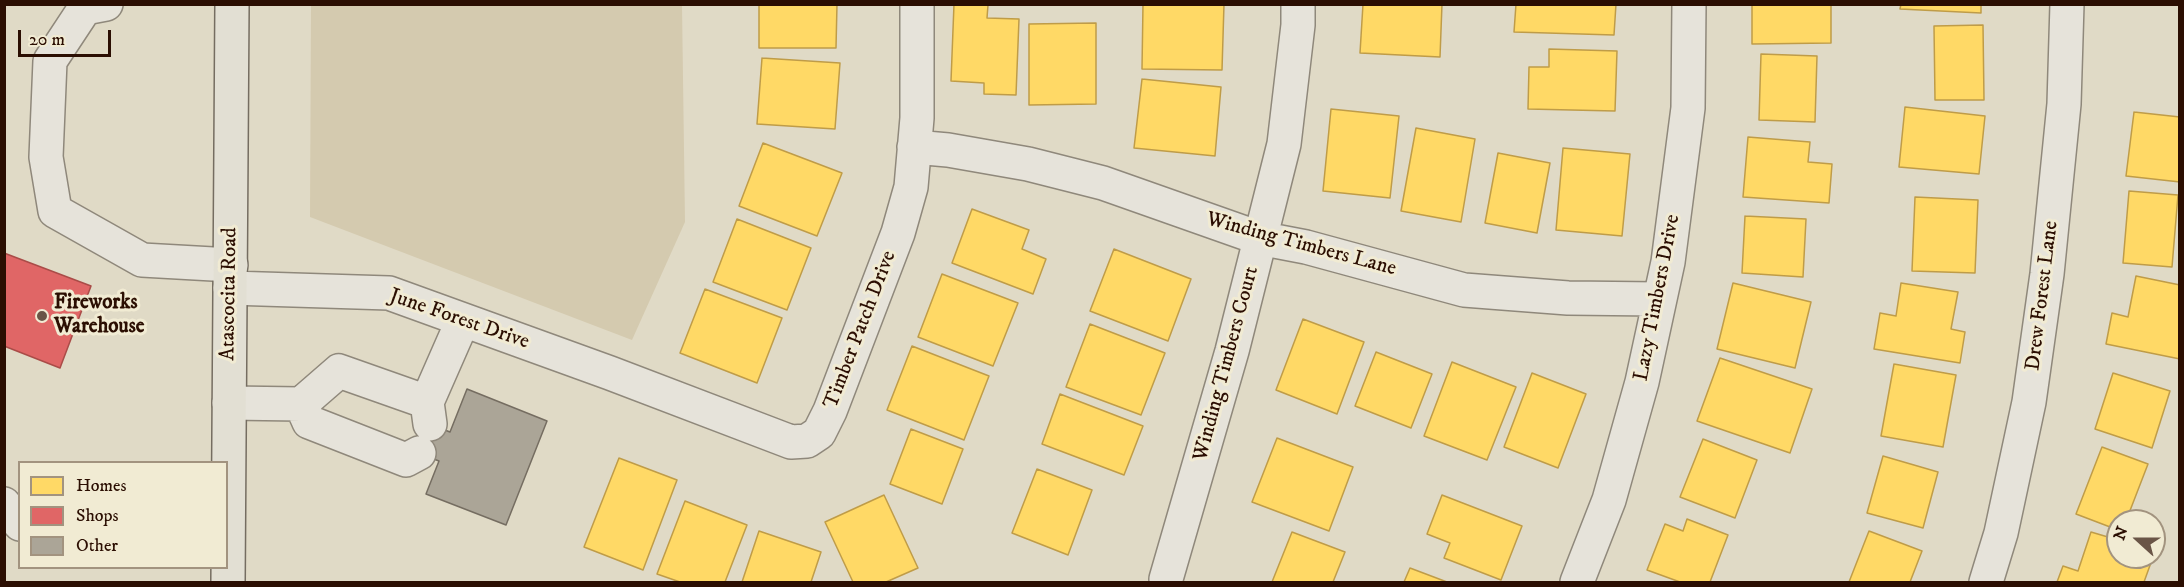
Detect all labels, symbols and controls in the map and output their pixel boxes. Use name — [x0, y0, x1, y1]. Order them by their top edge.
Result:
scale bar — [21, 18, 114, 56]
text: 20 m — [29, 29, 65, 51]
street label: Winding Timbers Lane — [1203, 208, 1399, 282]
street label: Lazy Timbers Drive — [1629, 213, 1687, 383]
street label: Drew Forest Lane — [2021, 220, 2065, 372]
street label: Atascocita Road — [216, 227, 244, 361]
street label: Timber Patch Drive — [819, 248, 903, 412]
street label: Winding Timbers Court — [1189, 264, 1265, 464]
street label: June Forest Drive — [386, 284, 532, 356]
place label: Fireworks Warehouse — [54, 291, 144, 341]
marker: Fireworks Warehouse — [35, 309, 49, 323]
legend — [18, 461, 228, 569]
text: Homes — [76, 475, 127, 497]
text: Shops — [76, 505, 119, 527]
north arrow — [2106, 509, 2166, 569]
text: N — [2109, 524, 2133, 543]
text: Other — [76, 535, 118, 557]

